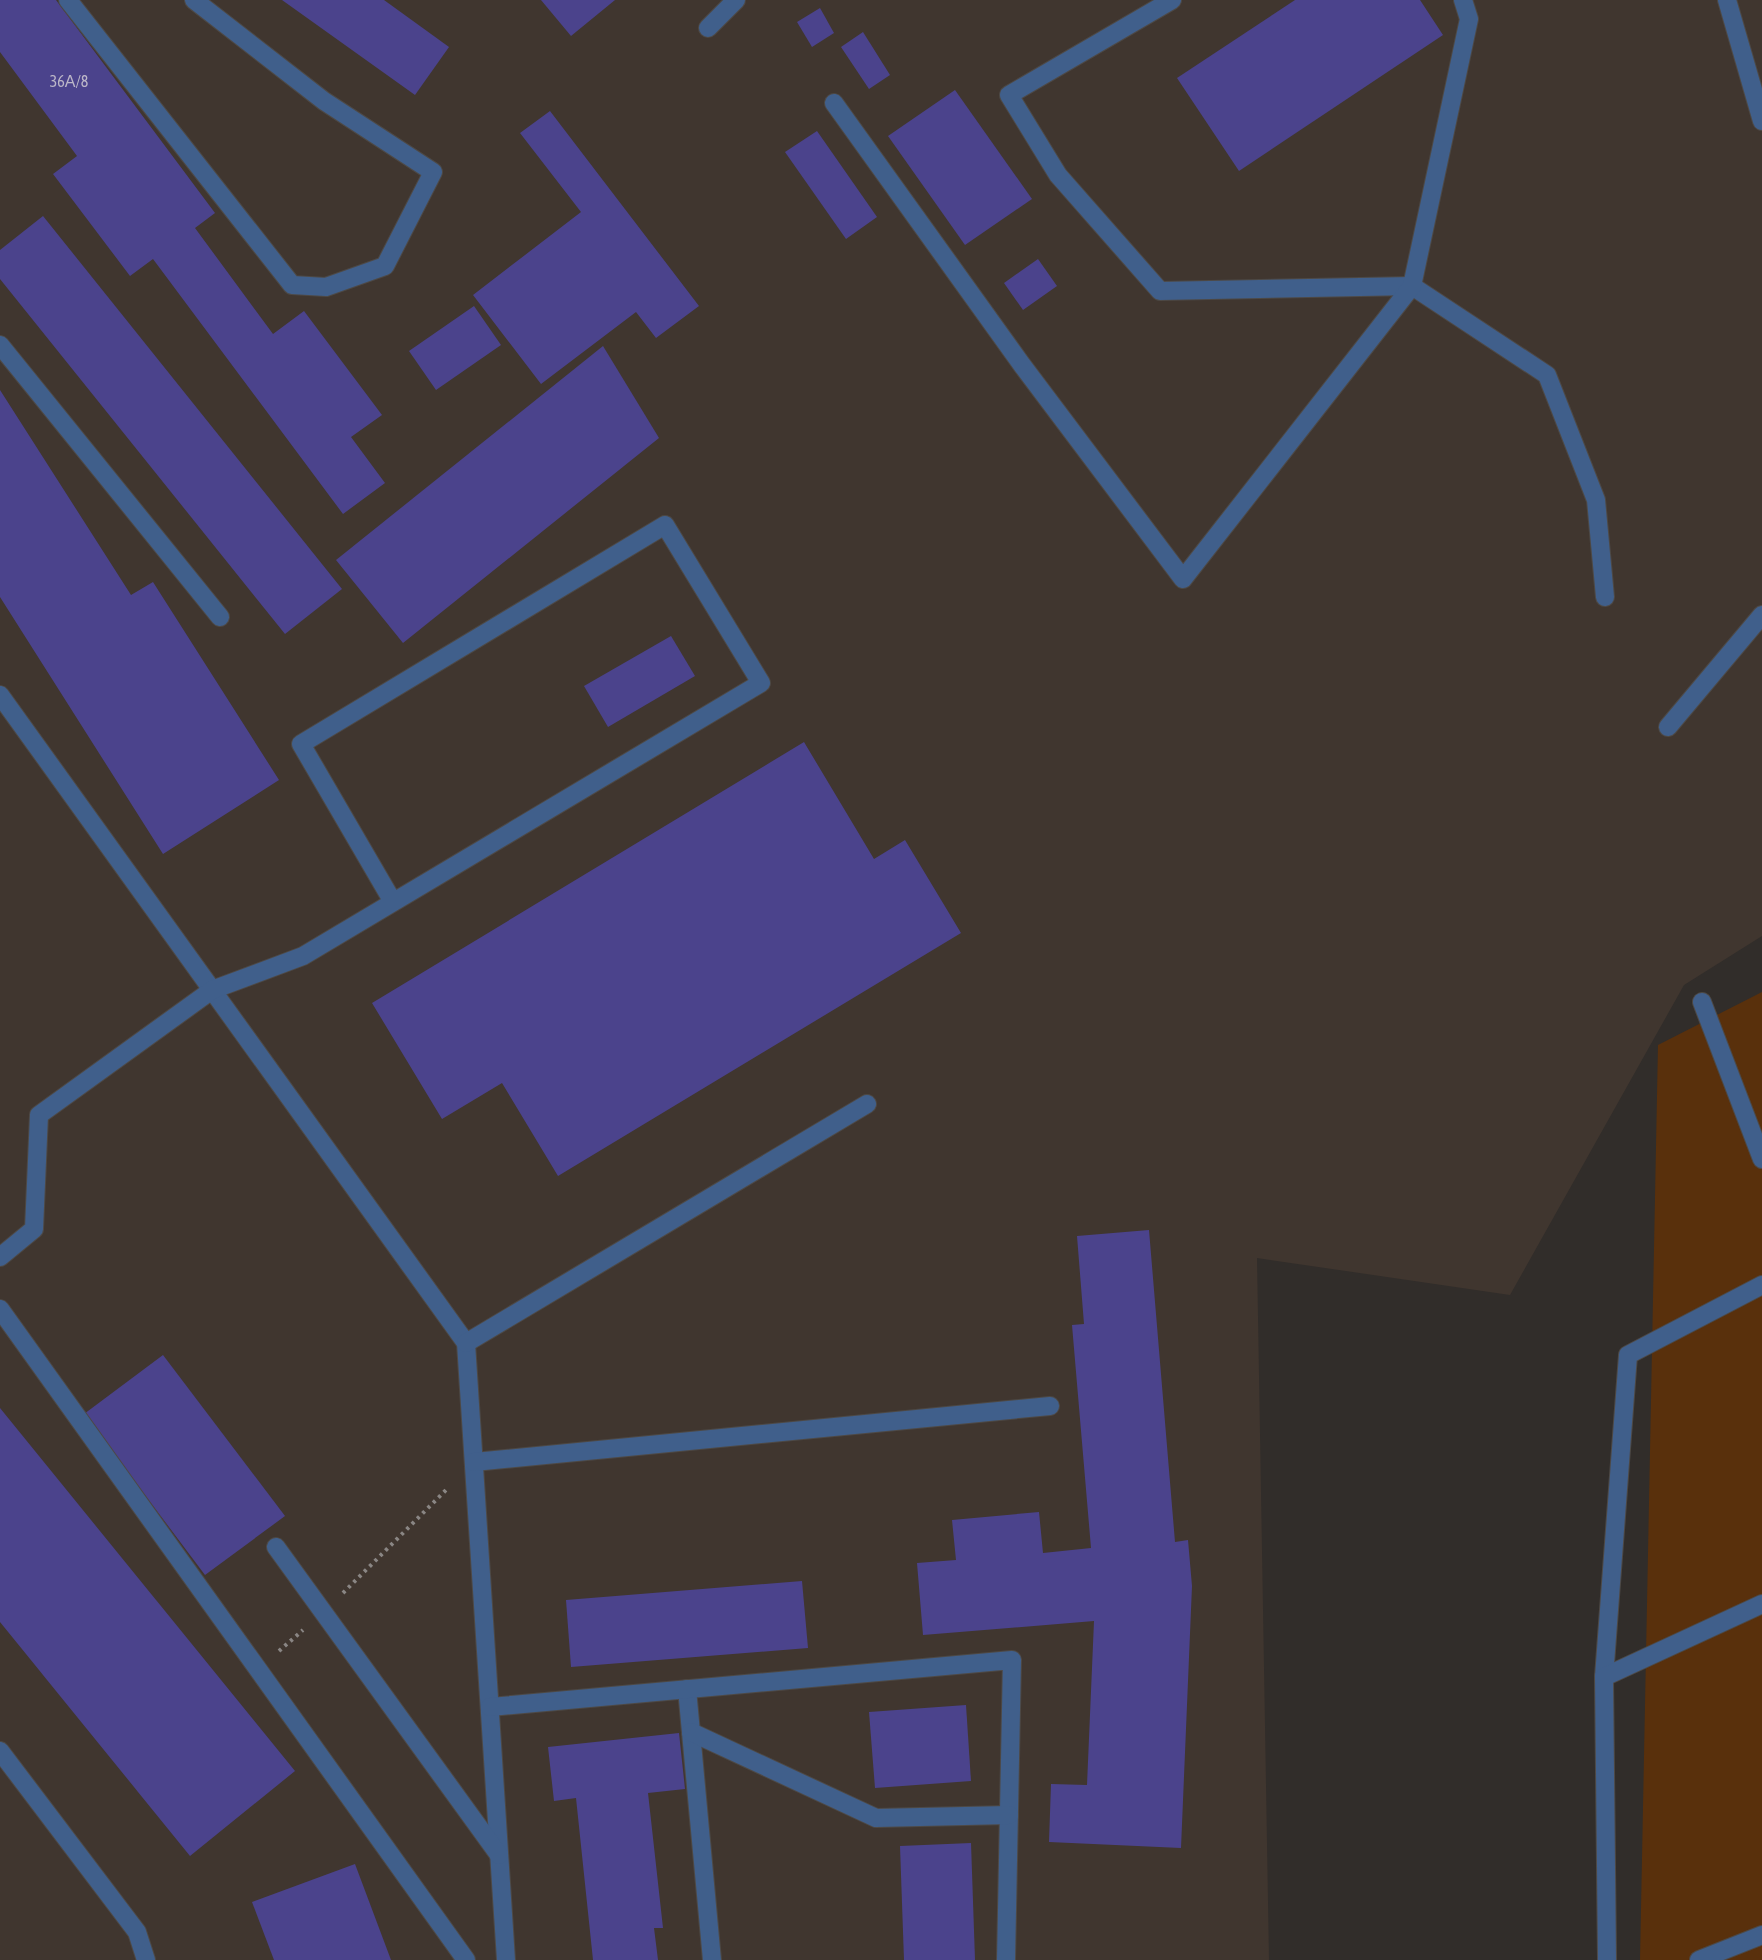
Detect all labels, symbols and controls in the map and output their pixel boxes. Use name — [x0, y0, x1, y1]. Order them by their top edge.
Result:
house number: 36А/8 — [50, 72, 88, 90]

